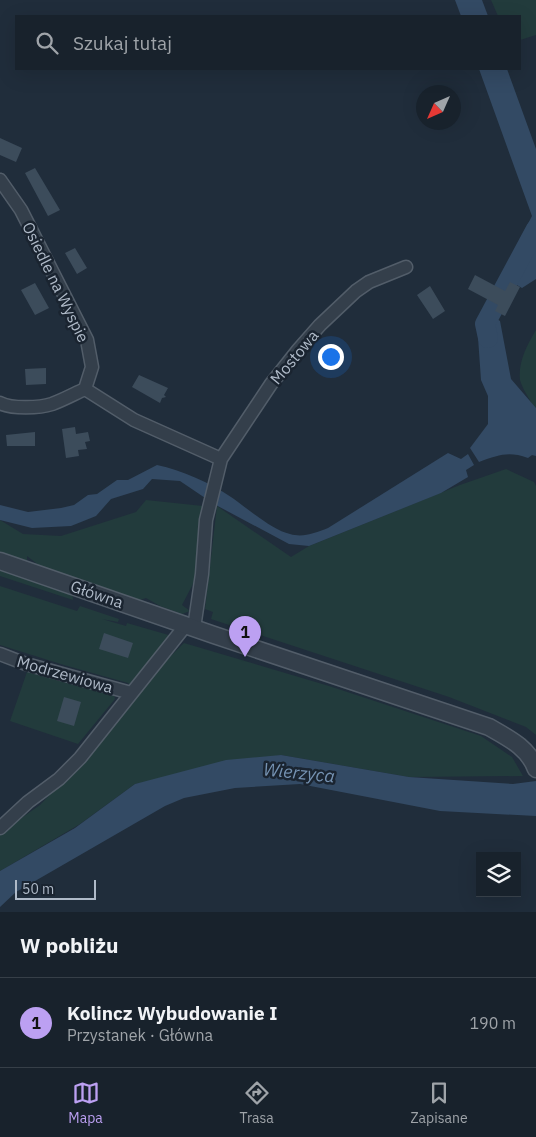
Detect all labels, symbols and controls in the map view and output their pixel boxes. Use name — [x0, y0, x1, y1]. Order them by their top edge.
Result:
search box — [15, 15, 521, 70]
icon: search — [33, 29, 61, 57]
text: Szukaj tutaj — [73, 31, 172, 55]
north arrow — [416, 85, 461, 130]
street label: Osiedle na Wyspie — [18, 218, 94, 346]
street label: Mostowa — [266, 325, 323, 388]
your location — [318, 344, 344, 370]
street label: Główna — [68, 576, 126, 612]
pin: 1 — [229, 616, 261, 657]
street label: Modrzewiowa — [15, 651, 116, 697]
water label: Wierzyca — [262, 757, 336, 788]
map controls — [476, 852, 521, 897]
button: layers — [476, 852, 521, 897]
scale bar — [15, 877, 96, 900]
text: 50 m — [22, 880, 54, 898]
text: W pobliżu — [20, 931, 119, 959]
text: Kolincz Wybudowanie I — [67, 1001, 277, 1025]
text: 1 — [31, 1013, 41, 1033]
text: 190 m — [469, 1013, 516, 1033]
text: Przystanek · Główna — [67, 1025, 213, 1045]
tab: Mapa — [68, 1079, 103, 1127]
tab: Trasa — [240, 1079, 274, 1127]
tab: Zapisane — [410, 1079, 468, 1127]

